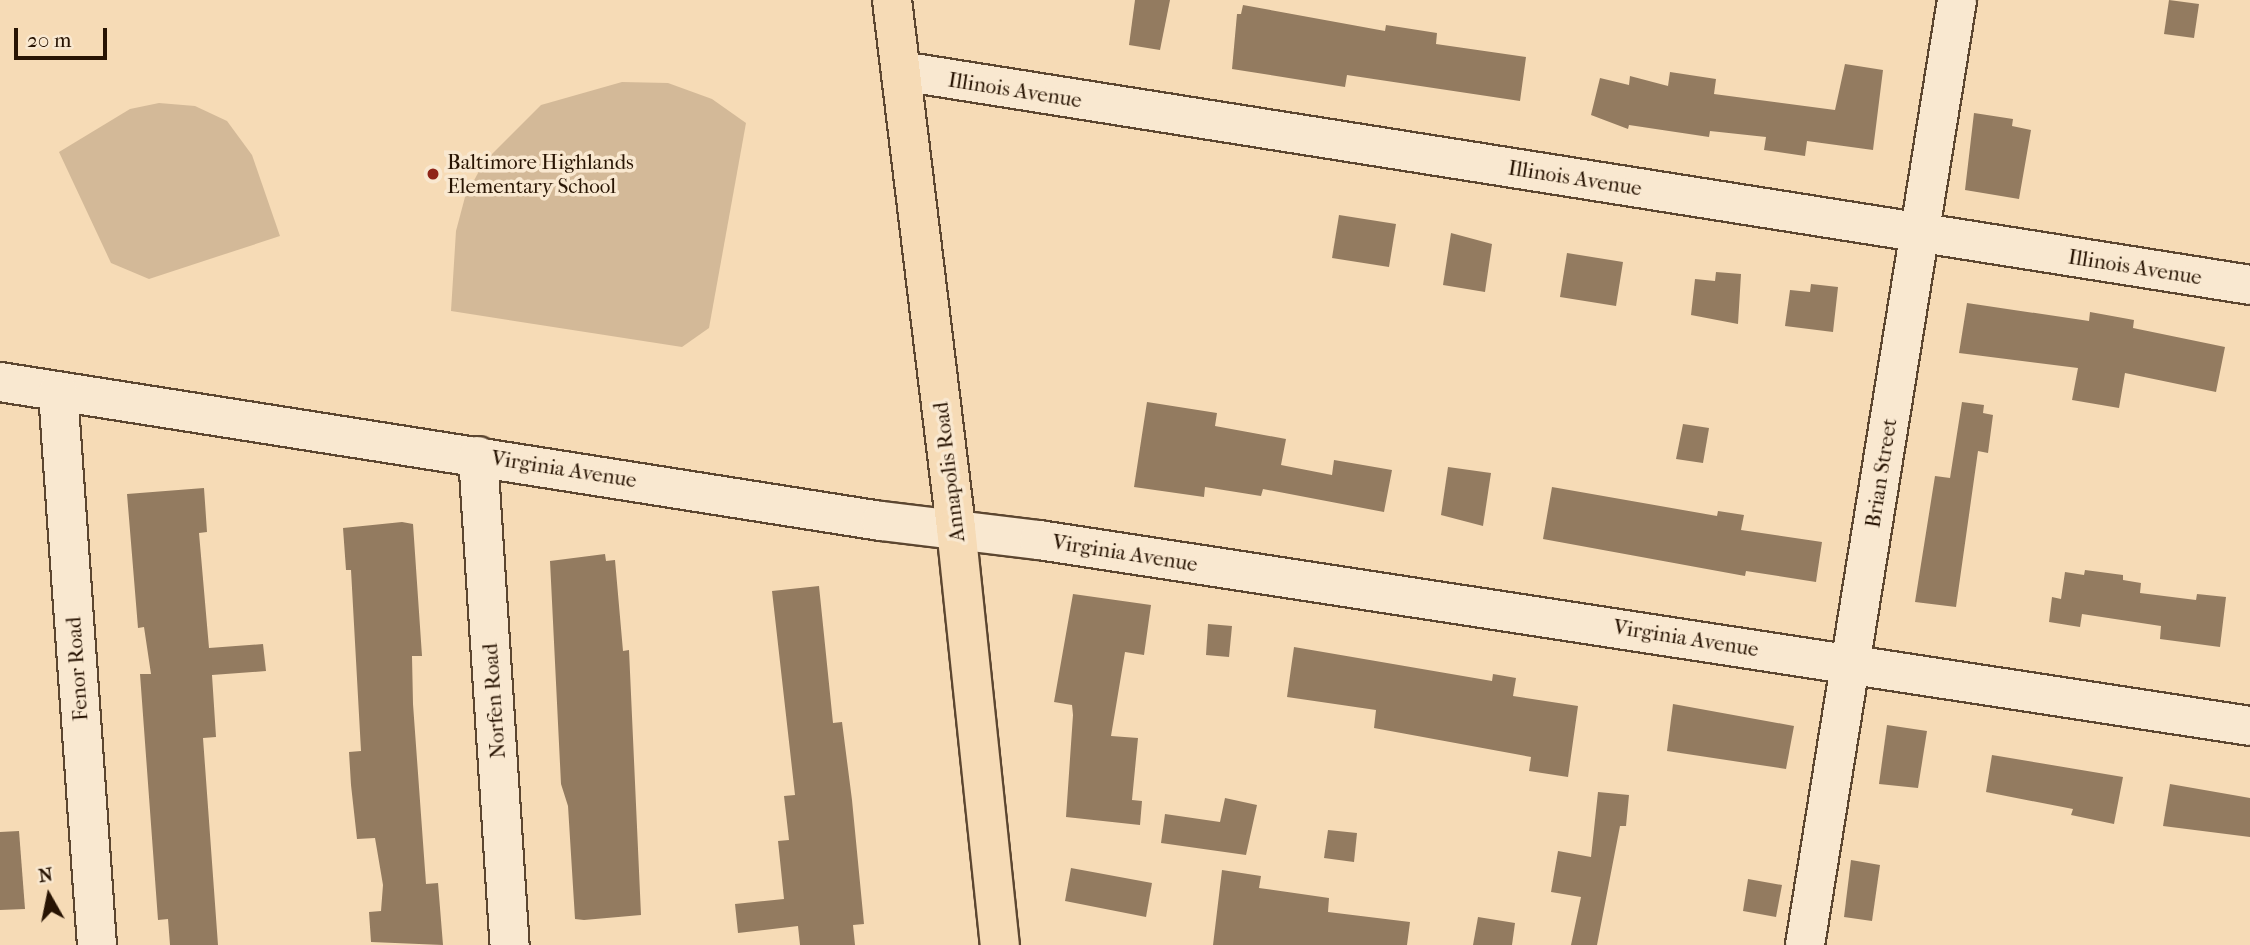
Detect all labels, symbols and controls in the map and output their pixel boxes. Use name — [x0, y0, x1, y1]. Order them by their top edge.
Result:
scale bar — [18, 14, 110, 58]
text: 20 m — [27, 28, 71, 52]
street label: Illinois Avenue — [946, 67, 1084, 113]
place label: Baltimore Highlands Elementary School — [447, 149, 634, 199]
street label: Illinois Avenue — [1506, 155, 1644, 201]
marker: Baltimore Highlands Elementary School — [425, 166, 441, 182]
street label: Illinois Avenue — [2066, 244, 2204, 290]
street label: Annapolis Road — [928, 401, 970, 543]
street label: Brian Street — [1860, 416, 1902, 530]
street label: Virginia Avenue — [490, 445, 638, 493]
street label: Virginia Avenue — [1051, 529, 1199, 577]
street label: Virginia Avenue — [1612, 614, 1760, 662]
street label: Fenor Road — [61, 616, 93, 722]
street label: Norfen Road — [477, 643, 511, 759]
north arrow — [14, 861, 84, 931]
text: N — [37, 863, 55, 887]

